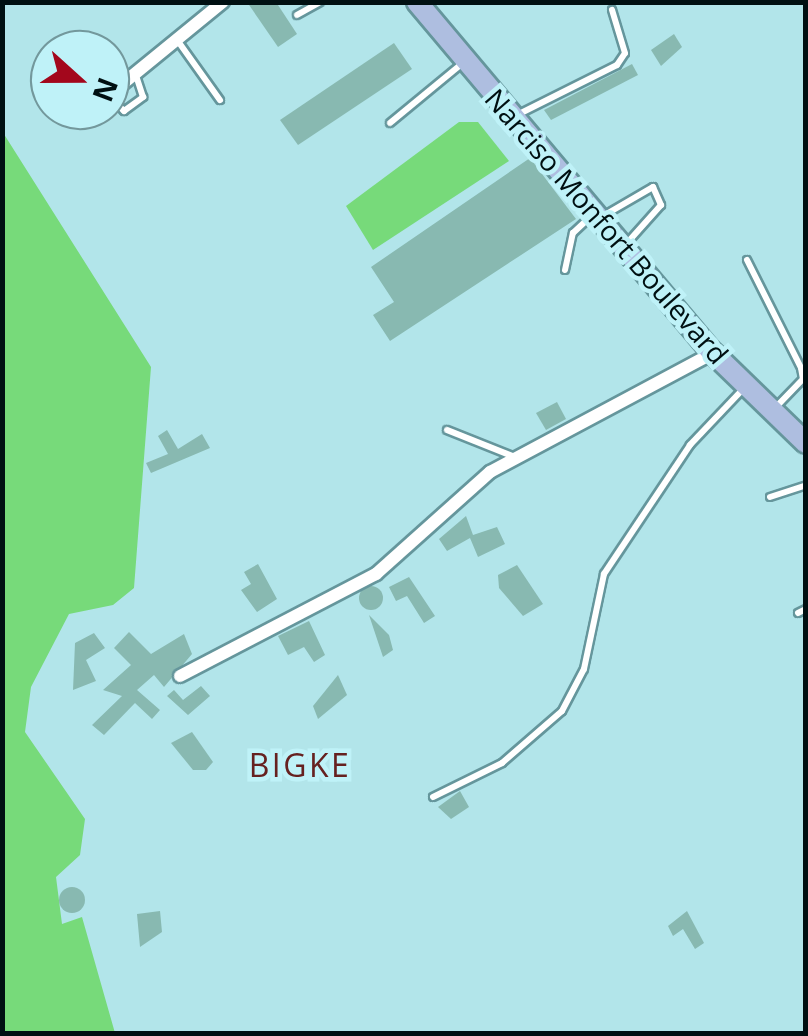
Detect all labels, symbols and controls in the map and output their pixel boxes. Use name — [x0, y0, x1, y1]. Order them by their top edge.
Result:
north arrow — [30, 30, 130, 130]
text: N — [84, 73, 128, 107]
street label: Narciso Monfort Boulevard — [478, 82, 736, 370]
district label: BIGKE — [249, 746, 351, 784]

